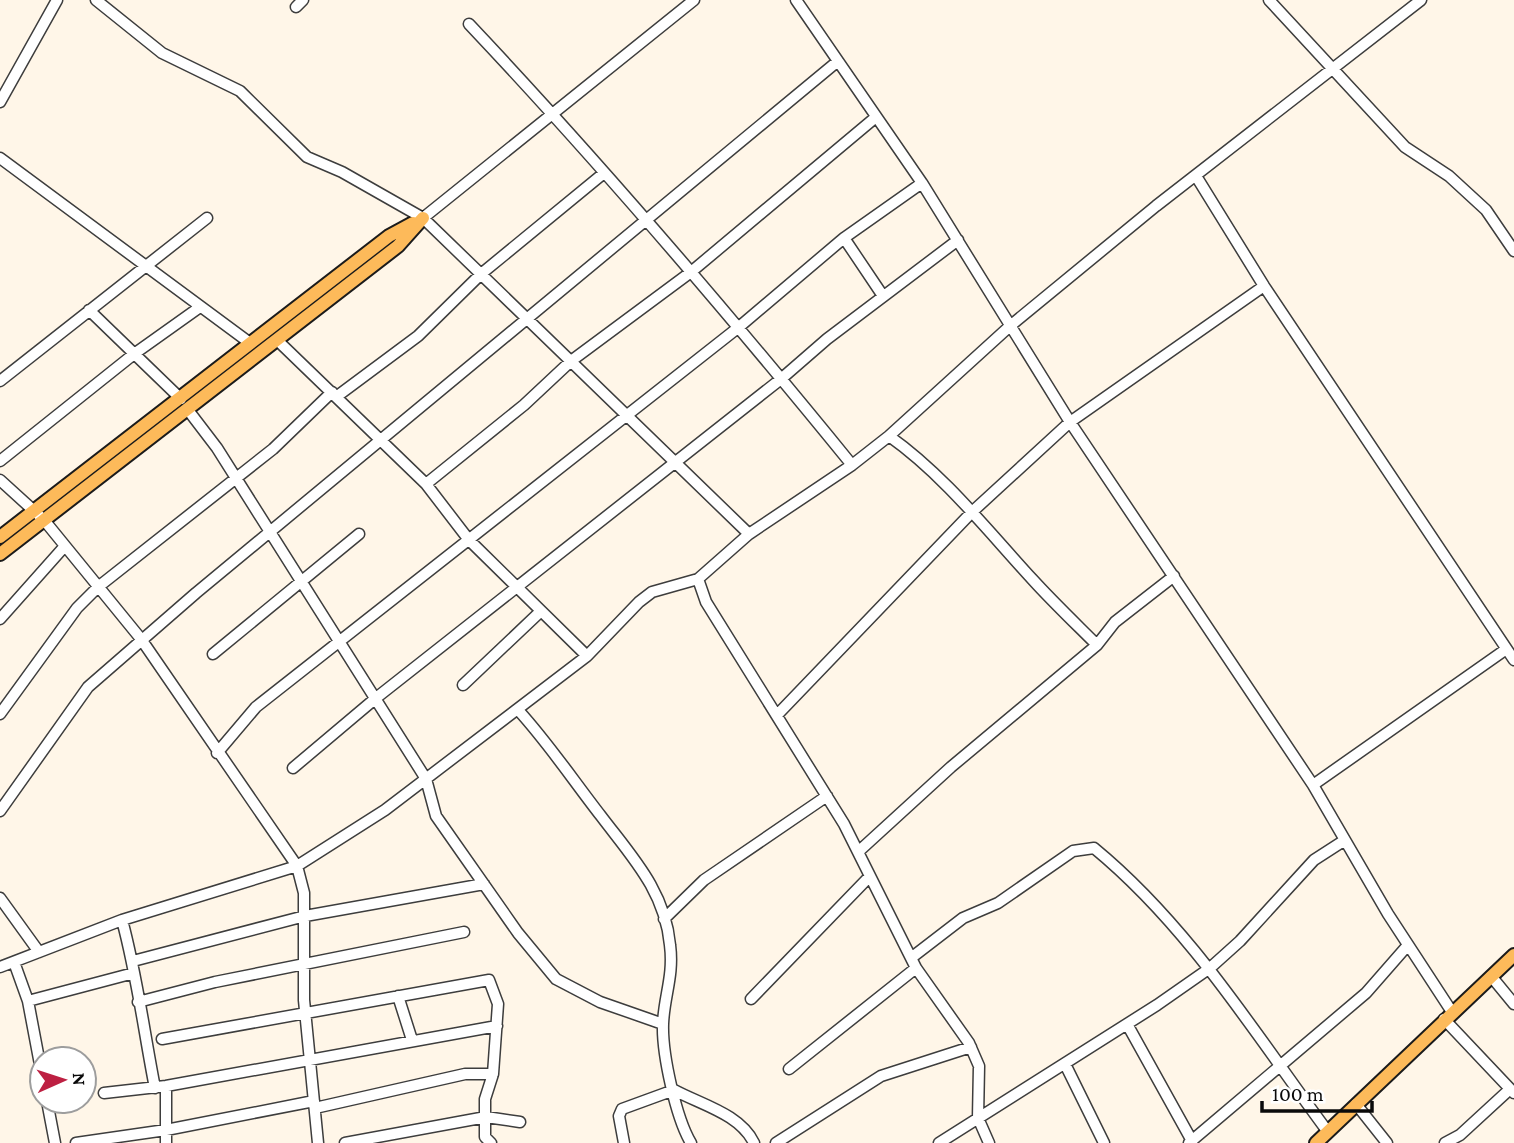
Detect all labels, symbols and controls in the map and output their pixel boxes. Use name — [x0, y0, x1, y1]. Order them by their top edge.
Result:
north arrow — [28, 1045, 98, 1115]
scale bar — [1262, 1070, 1372, 1114]
text: N — [69, 1072, 90, 1086]
text: 100 m — [1272, 1082, 1324, 1106]

